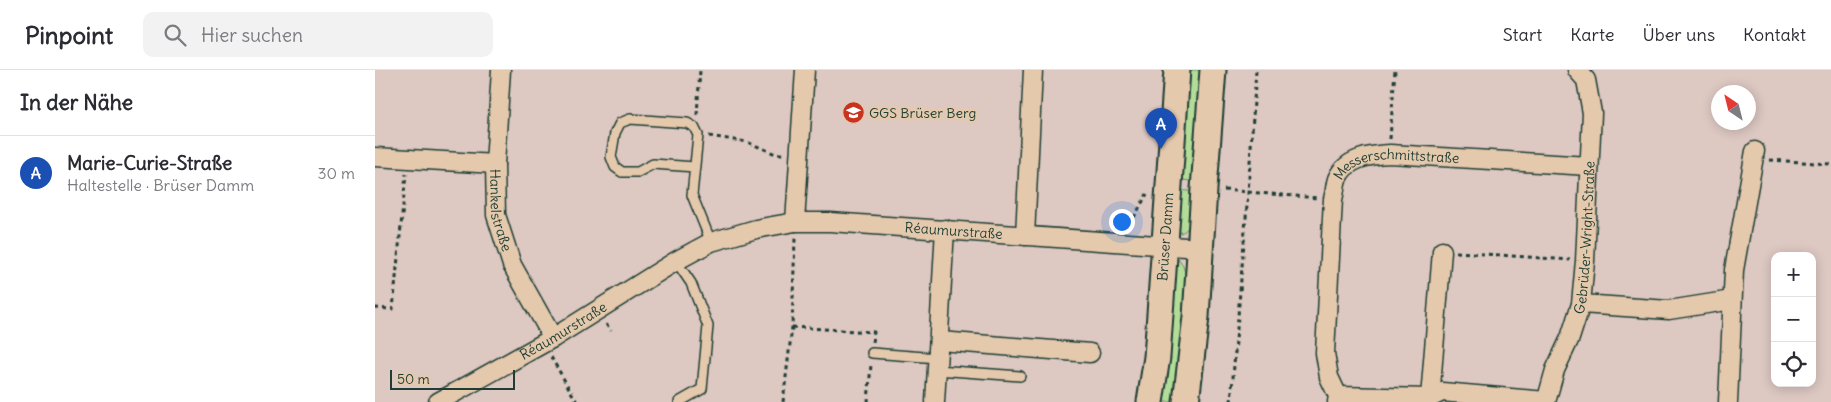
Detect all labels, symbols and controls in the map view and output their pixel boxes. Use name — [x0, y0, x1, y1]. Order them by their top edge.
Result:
search box — [143, 12, 493, 57]
text: Pinpoint — [25, 20, 113, 50]
icon: search — [161, 21, 189, 49]
text: Hier suchen — [201, 23, 303, 47]
text: Start — [1503, 23, 1542, 46]
text: Karte — [1570, 23, 1615, 46]
text: Über uns — [1643, 23, 1715, 46]
text: Kontakt — [1743, 23, 1806, 46]
north arrow — [1711, 85, 1756, 130]
text: In der Nähe — [20, 89, 133, 116]
school or university icon: GGS Brüser Berg — [841, 101, 865, 125]
place label: GGS Brüser Berg — [869, 104, 976, 122]
pin: A — [1145, 108, 1177, 149]
street label: Messerschmittstraße — [1329, 145, 1460, 183]
text: Marie-Curie-Straße — [67, 151, 232, 175]
street label: Gebrüder-Wright-Straße — [1569, 160, 1599, 316]
text: A — [31, 163, 41, 183]
text: 30 m — [318, 163, 355, 183]
street label: Hankelstraße — [486, 169, 516, 254]
text: Haltestelle · Brüser Damm — [67, 175, 254, 195]
street label: Brüser Damm — [1153, 192, 1177, 282]
your location — [1109, 209, 1135, 235]
street label: Réaumurstraße — [904, 218, 1003, 243]
map controls — [1771, 252, 1816, 387]
button: + — [1771, 252, 1816, 297]
button: − — [1771, 297, 1816, 342]
street label: Réaumurstraße — [517, 298, 610, 364]
button: locate — [1771, 342, 1816, 387]
scale bar — [390, 367, 515, 390]
text: 50 m — [397, 370, 430, 388]

